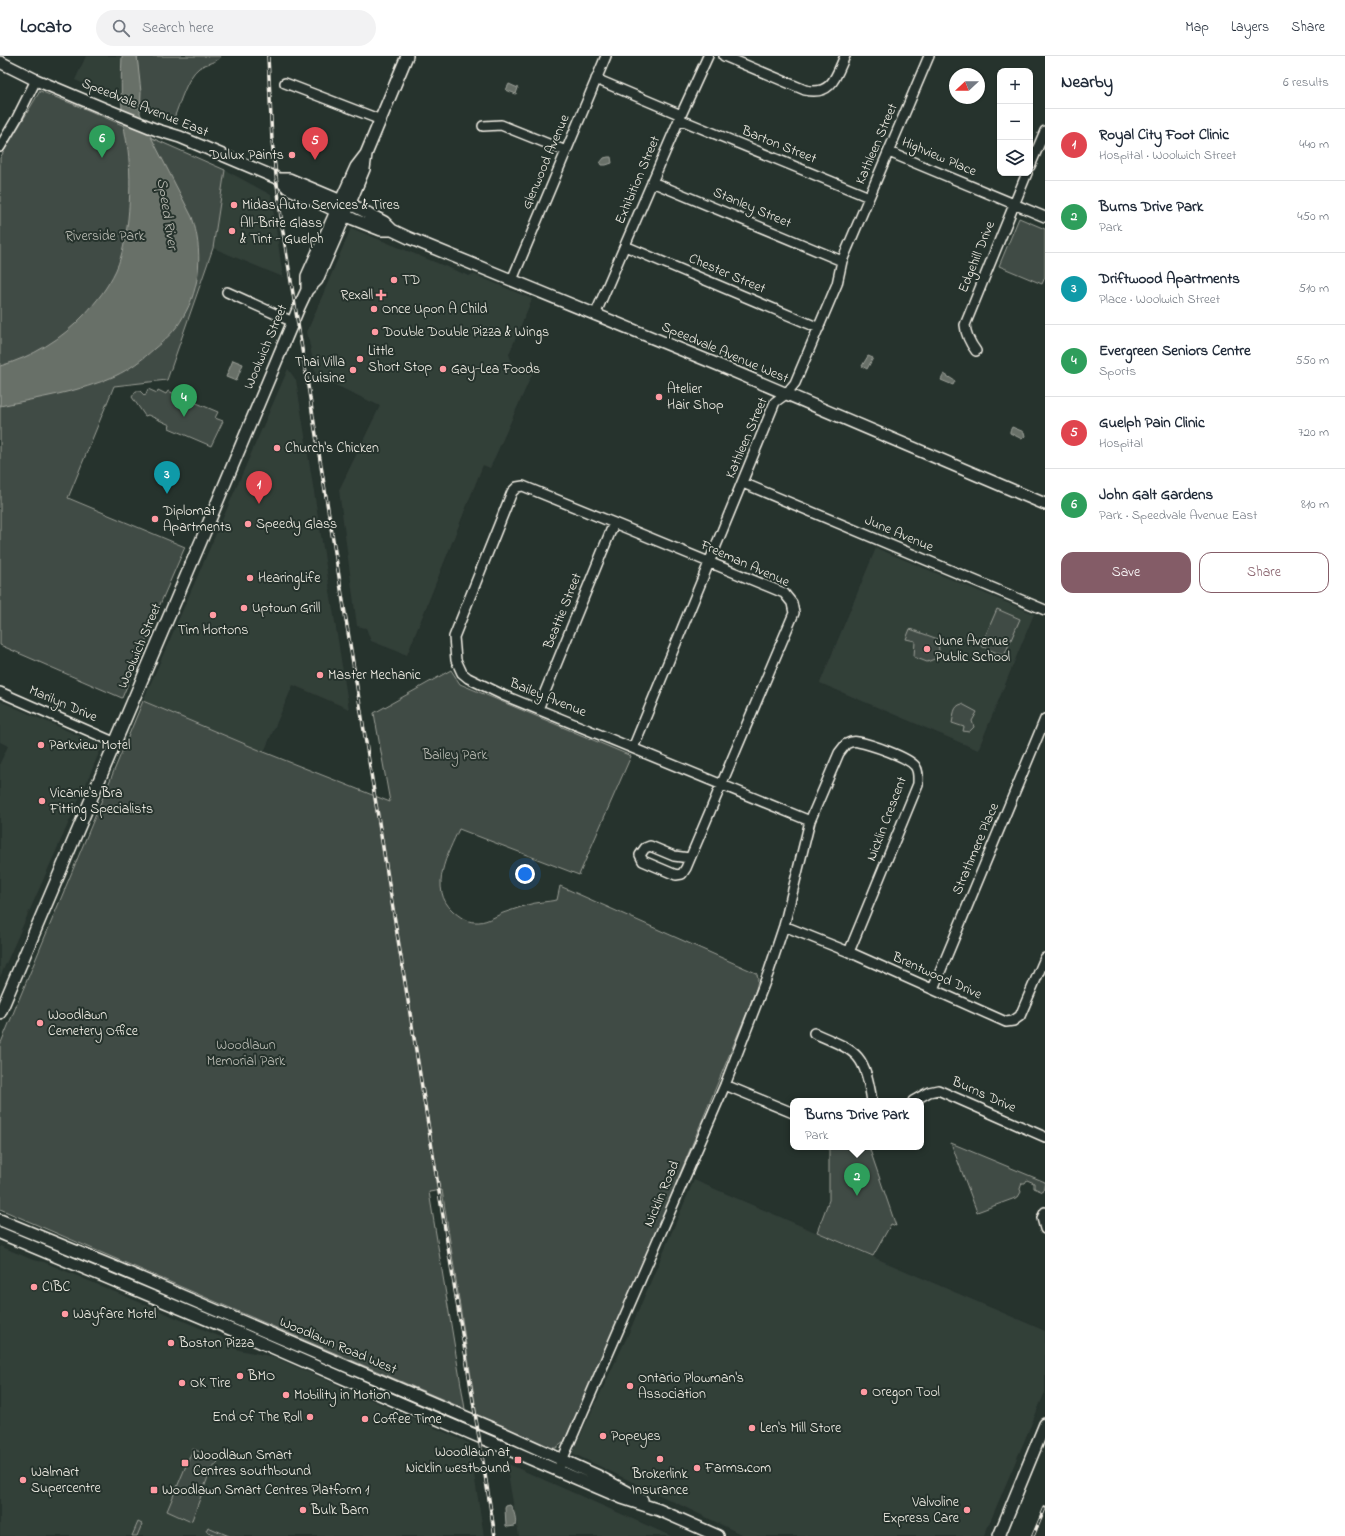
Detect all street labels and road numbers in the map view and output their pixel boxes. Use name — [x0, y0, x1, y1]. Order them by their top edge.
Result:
street label: Speedvale Avenue East — [78, 73, 212, 143]
street label: Kathleen Street — [850, 100, 904, 188]
street label: Glenwood Avenue — [517, 111, 576, 213]
street label: Barton Street — [738, 120, 820, 170]
street label: Exhibition Street — [610, 132, 666, 227]
street label: Highview Place — [898, 132, 980, 183]
street label: Stanley Street — [709, 182, 795, 235]
street label: Edgehill Drive — [953, 217, 1002, 296]
street label: Chester Street — [685, 248, 769, 300]
street label: Woolwich Street — [239, 301, 293, 393]
street label: Speedvale Avenue West — [658, 317, 792, 389]
street label: Kathleen Street — [720, 394, 774, 482]
street label: June Avenue — [861, 510, 938, 558]
street label: Freeman Avenue — [696, 535, 794, 593]
street label: Beattie Street — [538, 570, 588, 653]
street label: Woolwich Street — [113, 600, 167, 692]
street label: Bailey Avenue — [505, 673, 590, 724]
street label: Marilyn Drive — [25, 680, 101, 729]
street label: Nicklin Crescent — [861, 773, 913, 864]
street label: Strathmere Place — [947, 799, 1005, 898]
street label: Brentwood Drive — [888, 947, 986, 1005]
street label: Burns Drive — [948, 1071, 1020, 1119]
street label: Nicklin Road — [639, 1158, 685, 1230]
street label: Woodlawn Road West — [276, 1312, 400, 1380]

